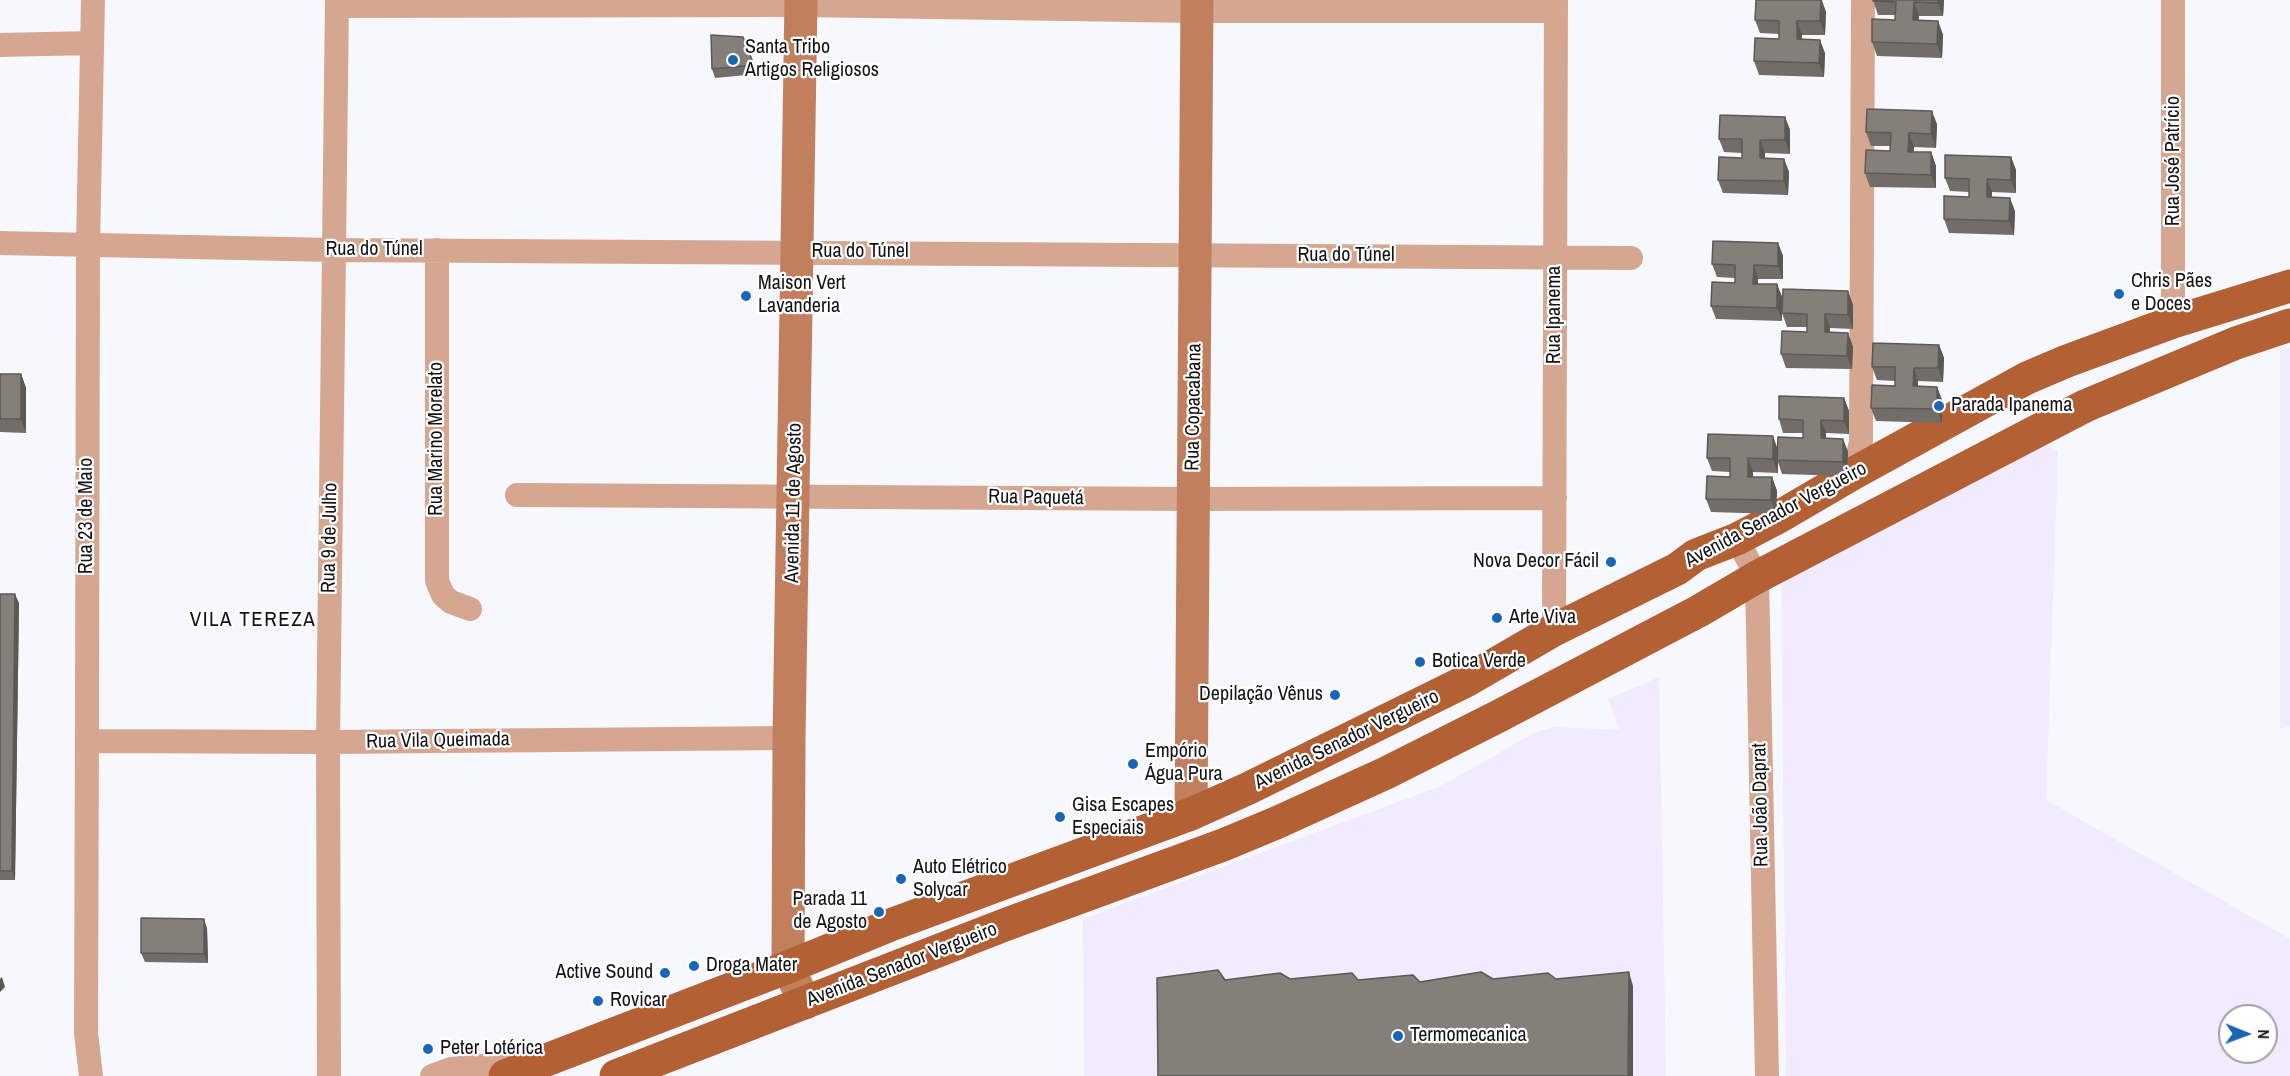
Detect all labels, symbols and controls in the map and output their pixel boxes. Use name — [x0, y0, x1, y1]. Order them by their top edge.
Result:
place label: Santa Tribo Artigos Religiosos — [745, 36, 879, 83]
marker: Santa Tribo Artigos Religiosos — [726, 53, 740, 67]
street label: Rua José Patrício — [2162, 96, 2186, 226]
street label: Rua do Túnel — [325, 238, 423, 262]
street label: Rua do Túnel — [811, 240, 909, 264]
street label: Rua do Túnel — [1297, 244, 1395, 268]
street label: Rua Ipanema — [1543, 266, 1567, 364]
place label: Chris Pães e Doces — [2131, 270, 2212, 317]
place label: Maison Vert Lavanderia — [758, 272, 846, 319]
marker: Chris Pães e Doces — [2112, 287, 2126, 301]
marker: Maison Vert Lavanderia — [739, 289, 753, 303]
street label: Rua Copacabana — [1181, 343, 1207, 471]
street label: Rua Marino Morelato — [425, 362, 449, 516]
place label: Parada Ipanema — [1951, 394, 2072, 418]
marker: Parada Ipanema — [1932, 399, 1946, 413]
street label: Avenida 11 de Agosto — [781, 423, 807, 583]
street label: Avenida Senador Vergueiro — [1681, 457, 1871, 573]
street label: Rua 23 de Maio — [75, 458, 99, 574]
street label: Rua 9 de Julho — [317, 483, 343, 593]
street label: Rua Paquetá — [988, 485, 1084, 511]
place label: Nova Decor Fácil — [1473, 550, 1599, 574]
marker: Nova Decor Fácil — [1604, 555, 1618, 569]
place label: Arte Viva — [1509, 606, 1576, 630]
district label: VILA TEREZA — [190, 607, 316, 633]
marker: Arte Viva — [1490, 611, 1504, 625]
place label: Botica Verde — [1432, 650, 1526, 674]
marker: Botica Verde — [1413, 655, 1427, 669]
place label: Depilação Vênus — [1199, 683, 1323, 707]
street label: Avenida Senador Vergueiro — [1251, 685, 1443, 795]
marker: Depilação Vênus — [1328, 688, 1342, 702]
street label: Rua Vila Queimada — [366, 728, 510, 754]
place label: Empório Água Pura — [1145, 740, 1222, 787]
street label: Rua João Daprat — [1748, 743, 1774, 867]
marker: Empório Água Pura — [1126, 757, 1140, 771]
place label: Gisa Escapes Especiais — [1072, 794, 1174, 841]
marker: Gisa Escapes Especiais — [1053, 810, 1067, 824]
place label: Auto Elétrico Solycar — [913, 856, 1007, 903]
marker: Auto Elétrico Solycar — [894, 872, 908, 886]
place label: Parada 11 de Agosto — [793, 888, 867, 935]
marker: Parada 11 de Agosto — [872, 905, 886, 919]
street label: Avenida Senador Vergueiro — [803, 918, 1001, 1012]
place label: Droga Mater — [706, 954, 797, 978]
marker: Droga Mater — [687, 959, 701, 973]
place label: Active Sound — [555, 961, 653, 985]
marker: Active Sound — [658, 966, 672, 980]
place label: Rovicar — [610, 989, 666, 1013]
marker: Rovicar — [591, 994, 605, 1008]
north arrow — [2218, 1004, 2278, 1064]
place label: Termomecanica — [1410, 1024, 1527, 1048]
marker: Termomecanica — [1391, 1029, 1405, 1043]
text: N — [2253, 1029, 2275, 1039]
place label: Peter Lotérica — [440, 1037, 543, 1061]
marker: Peter Lotérica — [421, 1042, 435, 1056]

